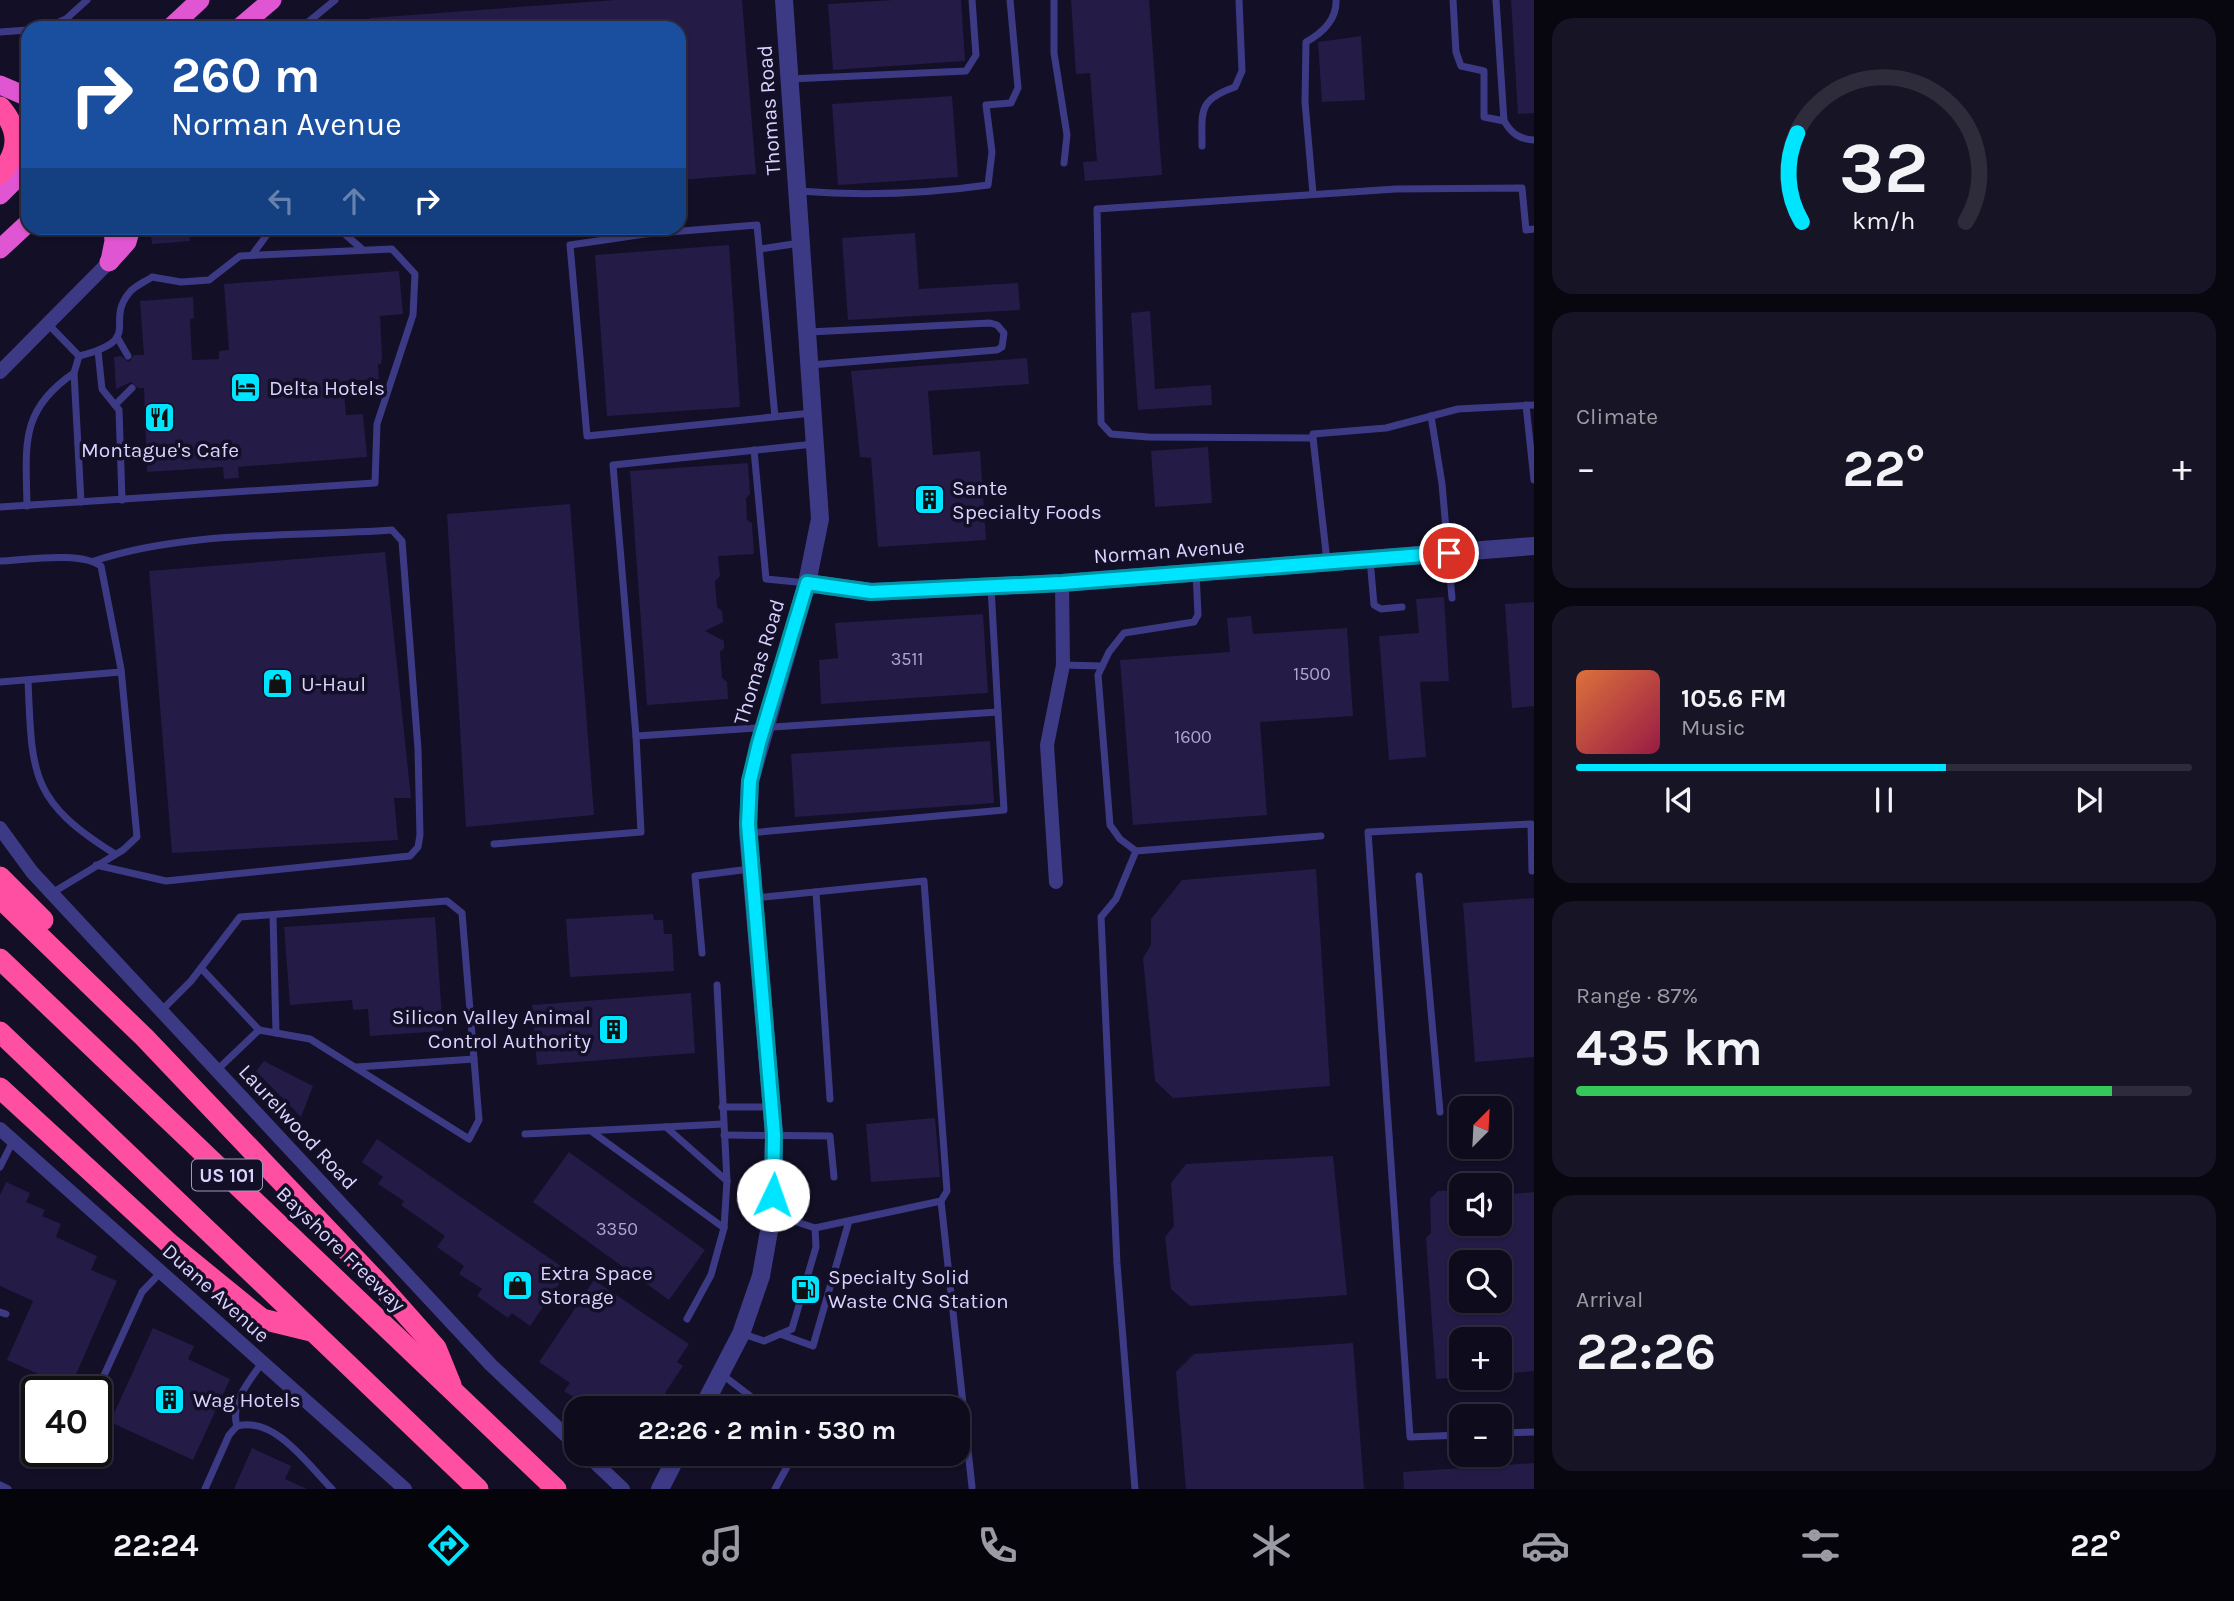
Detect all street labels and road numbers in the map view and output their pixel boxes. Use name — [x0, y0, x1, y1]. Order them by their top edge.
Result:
street label: Thomas Road — [752, 44, 786, 176]
street label: Norman Avenue — [1093, 534, 1245, 568]
street label: Thomas Road — [728, 596, 790, 728]
street label: Laurelwood Road — [234, 1059, 362, 1195]
road number: US 101 — [192, 1160, 262, 1190]
street label: Bayshore Freeway — [272, 1181, 411, 1317]
street label: Duane Avenue — [158, 1239, 274, 1347]

